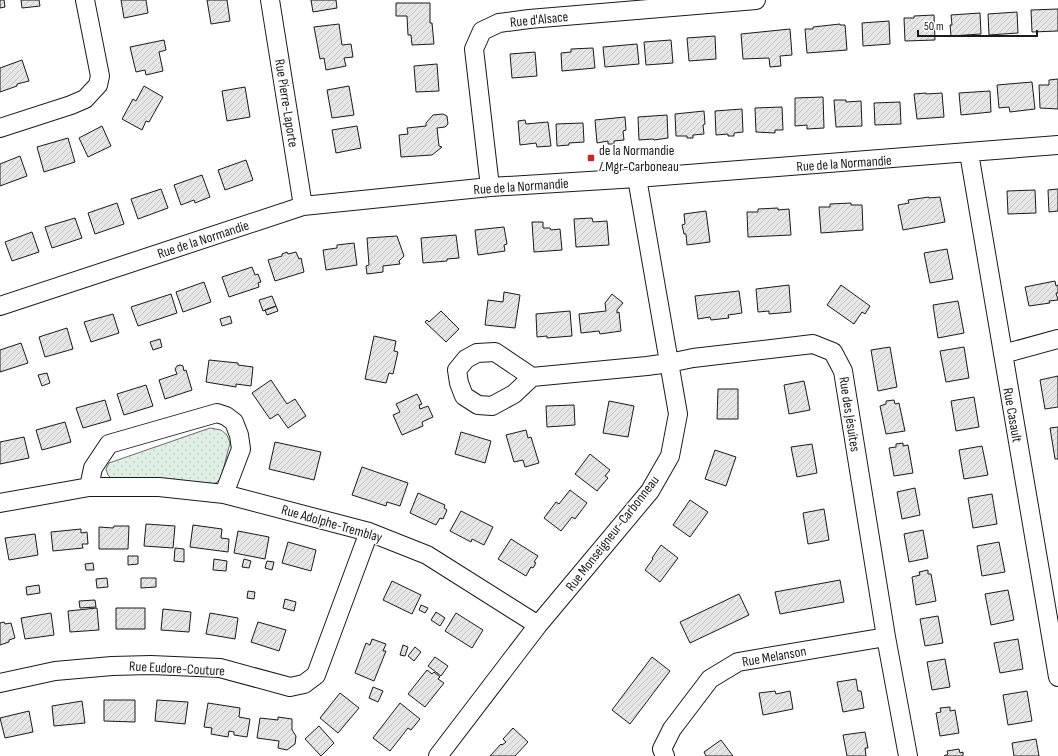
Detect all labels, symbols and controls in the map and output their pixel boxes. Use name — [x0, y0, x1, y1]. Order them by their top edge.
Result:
street label: Rue d'Alsace — [509, 8, 569, 31]
scale bar — [918, 12, 1037, 38]
text: 50 m — [924, 19, 944, 34]
street label: Rue Pierre-Laporte — [271, 58, 302, 148]
place label: de la Normandie / Mgr-Carboneau — [599, 142, 679, 175]
street label: Rue de la Normandie — [796, 152, 892, 175]
marker: de la Normandie / Mgr-Carboneau — [586, 153, 596, 163]
street label: Rue de la Normandie — [473, 175, 569, 198]
street label: Rue de la Normandie — [155, 217, 251, 262]
street label: Rue des Jésuites — [835, 375, 864, 453]
street label: Rue Casault — [999, 386, 1026, 444]
street label: Rue Monseigneur-Carbonneau — [562, 472, 663, 595]
street label: Rue Adolphe-Tremblay — [279, 501, 385, 546]
street label: Rue Melanson — [741, 642, 808, 671]
street label: Rue Eudore-Couture — [129, 658, 225, 679]

